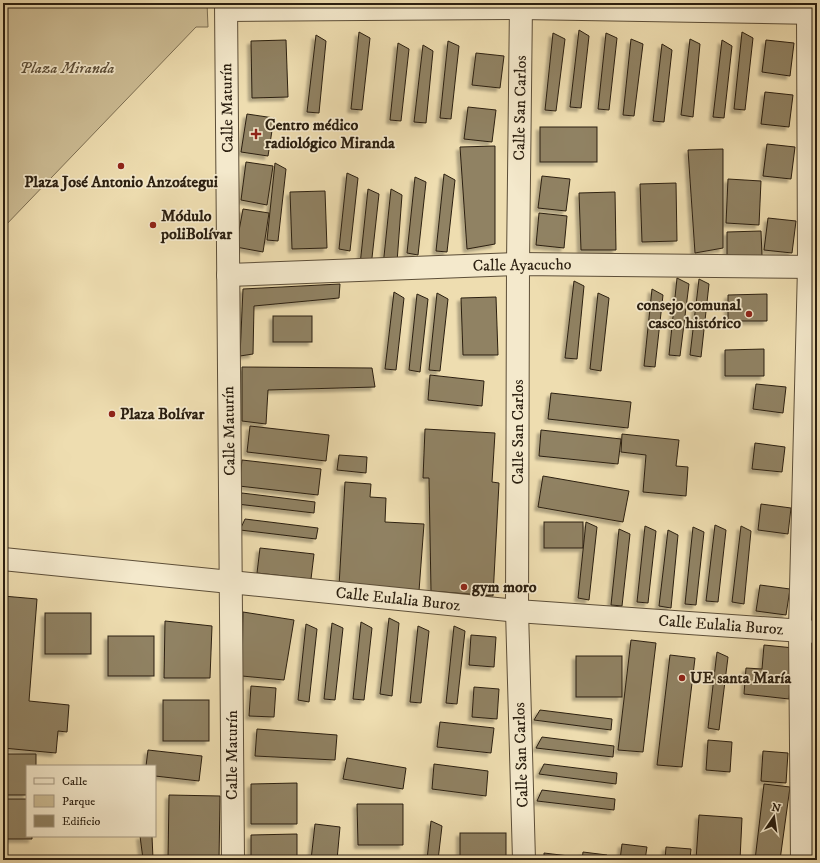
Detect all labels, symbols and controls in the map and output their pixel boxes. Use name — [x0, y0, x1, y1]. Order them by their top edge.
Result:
street label: Calle San Carlos — [509, 55, 531, 161]
park label: Plaza Miranda — [20, 58, 114, 78]
street label: Calle Maturín — [216, 62, 238, 153]
place label: Centro médico radiológico Miranda — [265, 115, 396, 153]
marker: Centro médico radiológico Miranda — [250, 128, 262, 140]
marker: Plaza José Antonio Anzoátegui — [116, 161, 126, 171]
place label: Plaza José Antonio Anzoátegui — [24, 172, 218, 192]
place label: Módulo poliBolívar — [160, 206, 233, 244]
marker: Módulo poliBolívar — [148, 220, 158, 230]
street label: Calle Ayacucho — [472, 254, 572, 276]
place label: consejo comunal casco histórico — [637, 295, 742, 333]
marker: consejo comunal casco histórico — [744, 309, 754, 319]
street label: Calle San Carlos — [508, 379, 528, 485]
street label: Calle Maturín — [218, 385, 240, 476]
place label: Plaza Bolívar — [120, 404, 206, 424]
marker: Plaza Bolívar — [107, 409, 117, 419]
place label: gym moro — [471, 577, 537, 597]
marker: gym moro — [459, 582, 469, 592]
street label: Calle Eulalia Buroz — [335, 583, 461, 616]
street label: Calle Eulalia Buroz — [658, 611, 784, 639]
place label: UE santa María — [690, 668, 792, 688]
marker: UE santa María — [677, 673, 687, 683]
street label: Calle San Carlos — [509, 702, 533, 808]
street label: Calle Maturín — [222, 709, 242, 800]
legend — [26, 765, 156, 837]
text: Calle — [62, 774, 87, 789]
text: Parque — [62, 794, 95, 809]
north arrow — [754, 797, 794, 837]
text: N — [770, 800, 782, 816]
text: Edificio — [62, 814, 101, 829]

